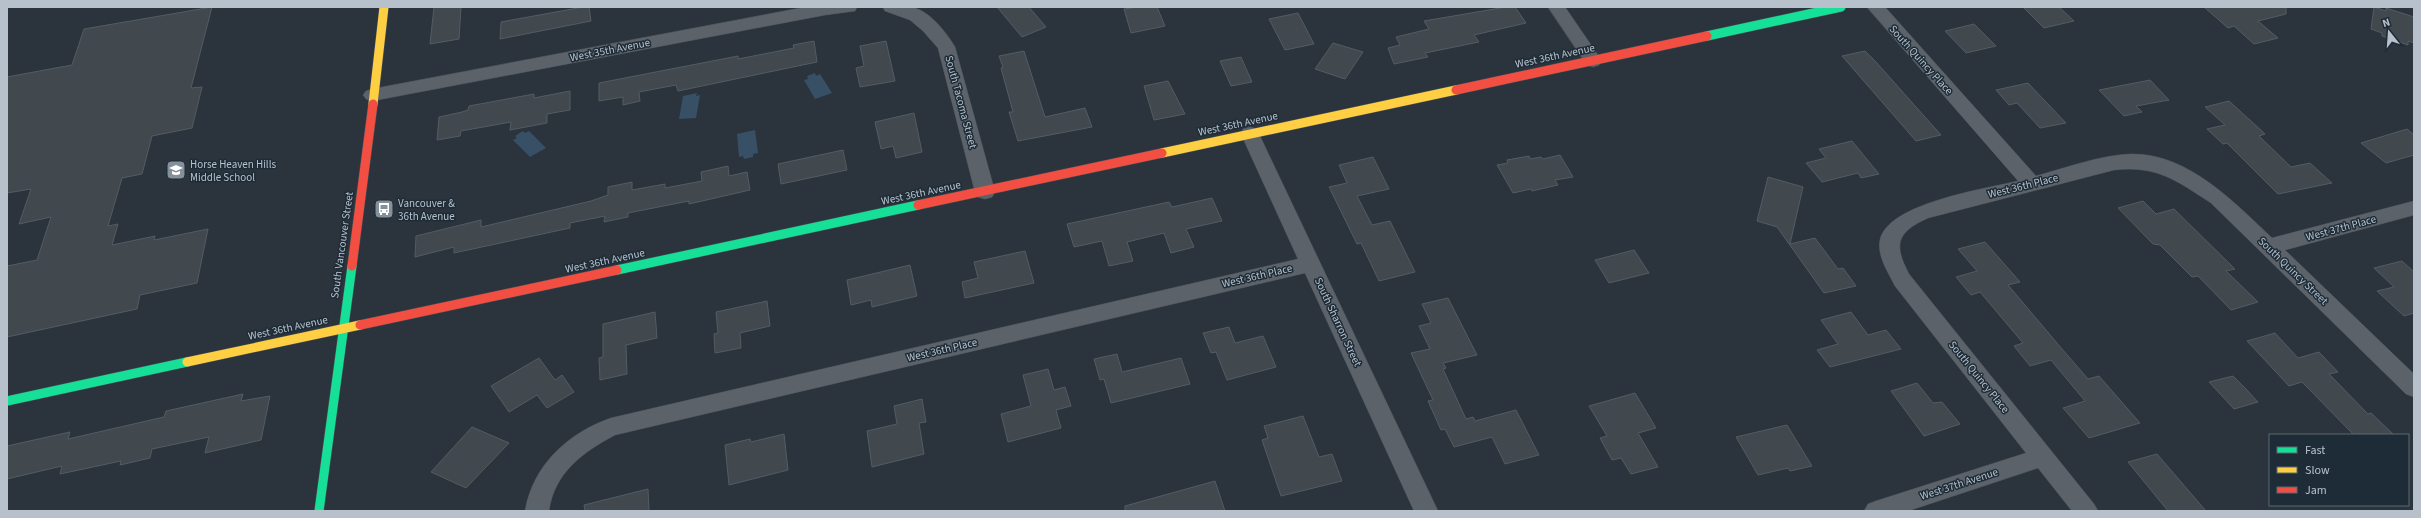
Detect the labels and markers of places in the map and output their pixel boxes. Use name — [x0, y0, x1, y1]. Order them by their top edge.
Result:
place label: Horse Heaven Hills Middle School — [190, 157, 276, 185]
school or university icon: Horse Heaven Hills Middle School — [165, 159, 187, 181]
place label: Vancouver & 36th Avenue — [398, 196, 455, 224]
bus stop icon: Vancouver & 36th Avenue — [373, 198, 395, 220]

